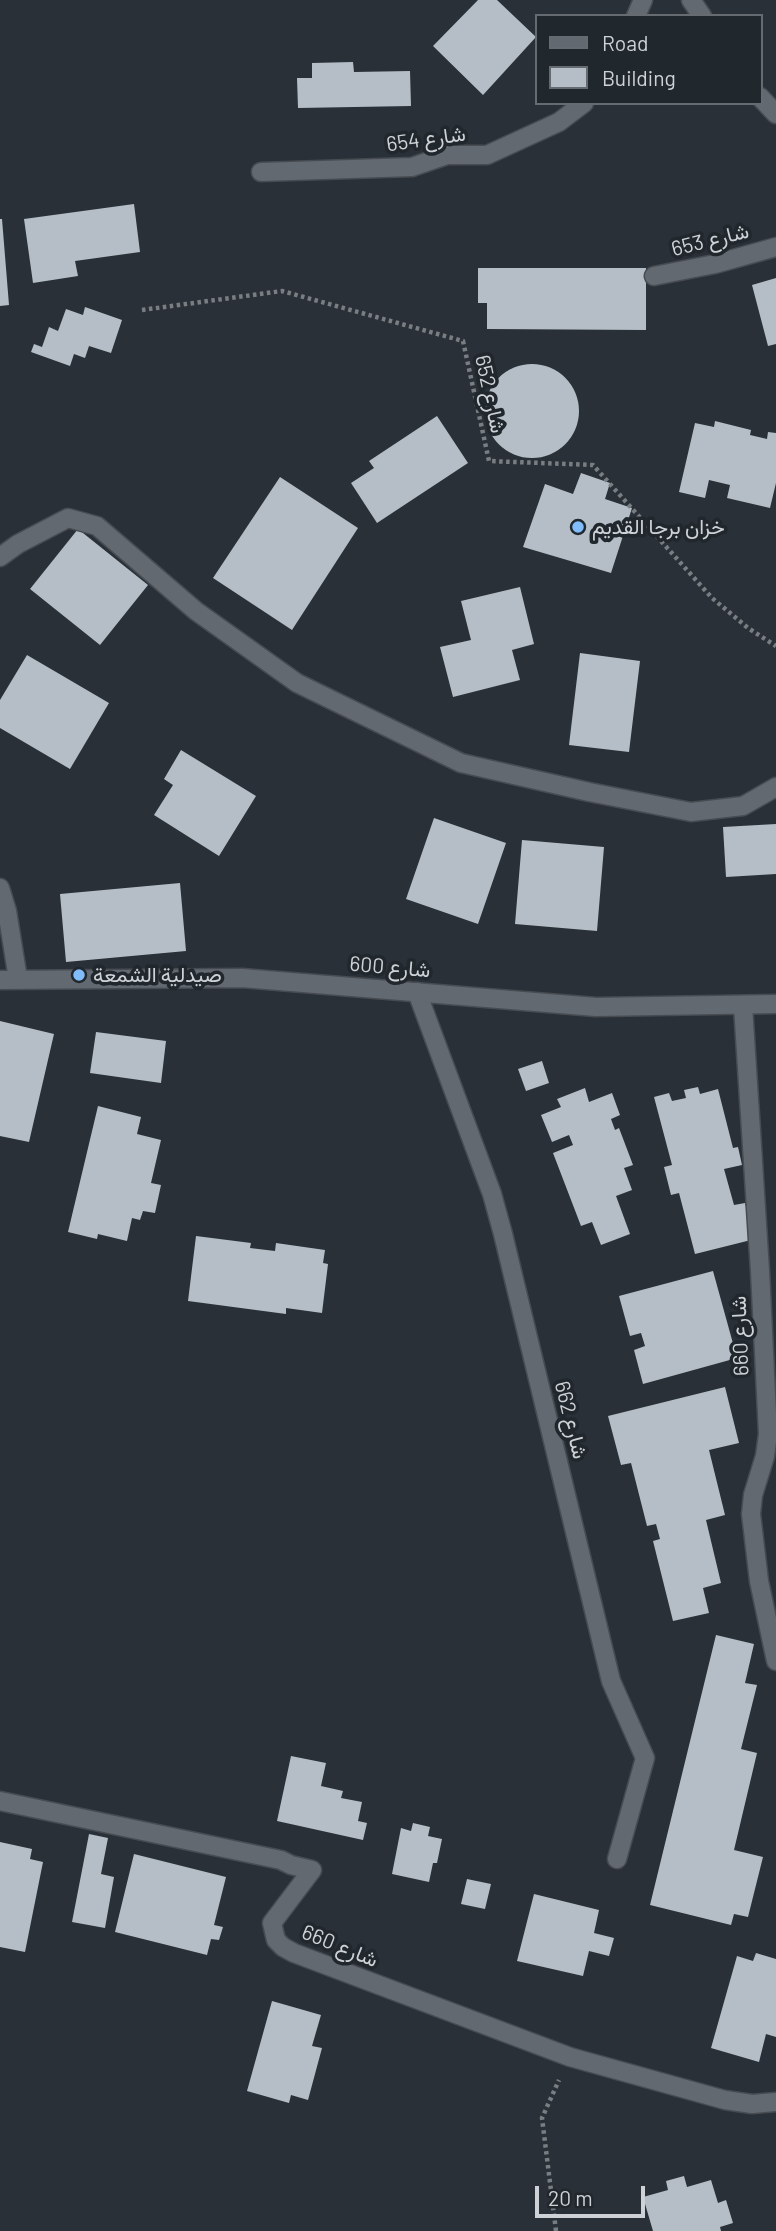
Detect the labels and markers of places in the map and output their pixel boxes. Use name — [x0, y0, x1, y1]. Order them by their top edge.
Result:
place label: خزان برجا القديم — [592, 514, 725, 540]
marker: خزان برجا القديم — [570, 519, 586, 535]
place label: صيدلية الشمعة — [93, 962, 222, 988]
marker: صيدلية الشمعة — [71, 967, 87, 983]

